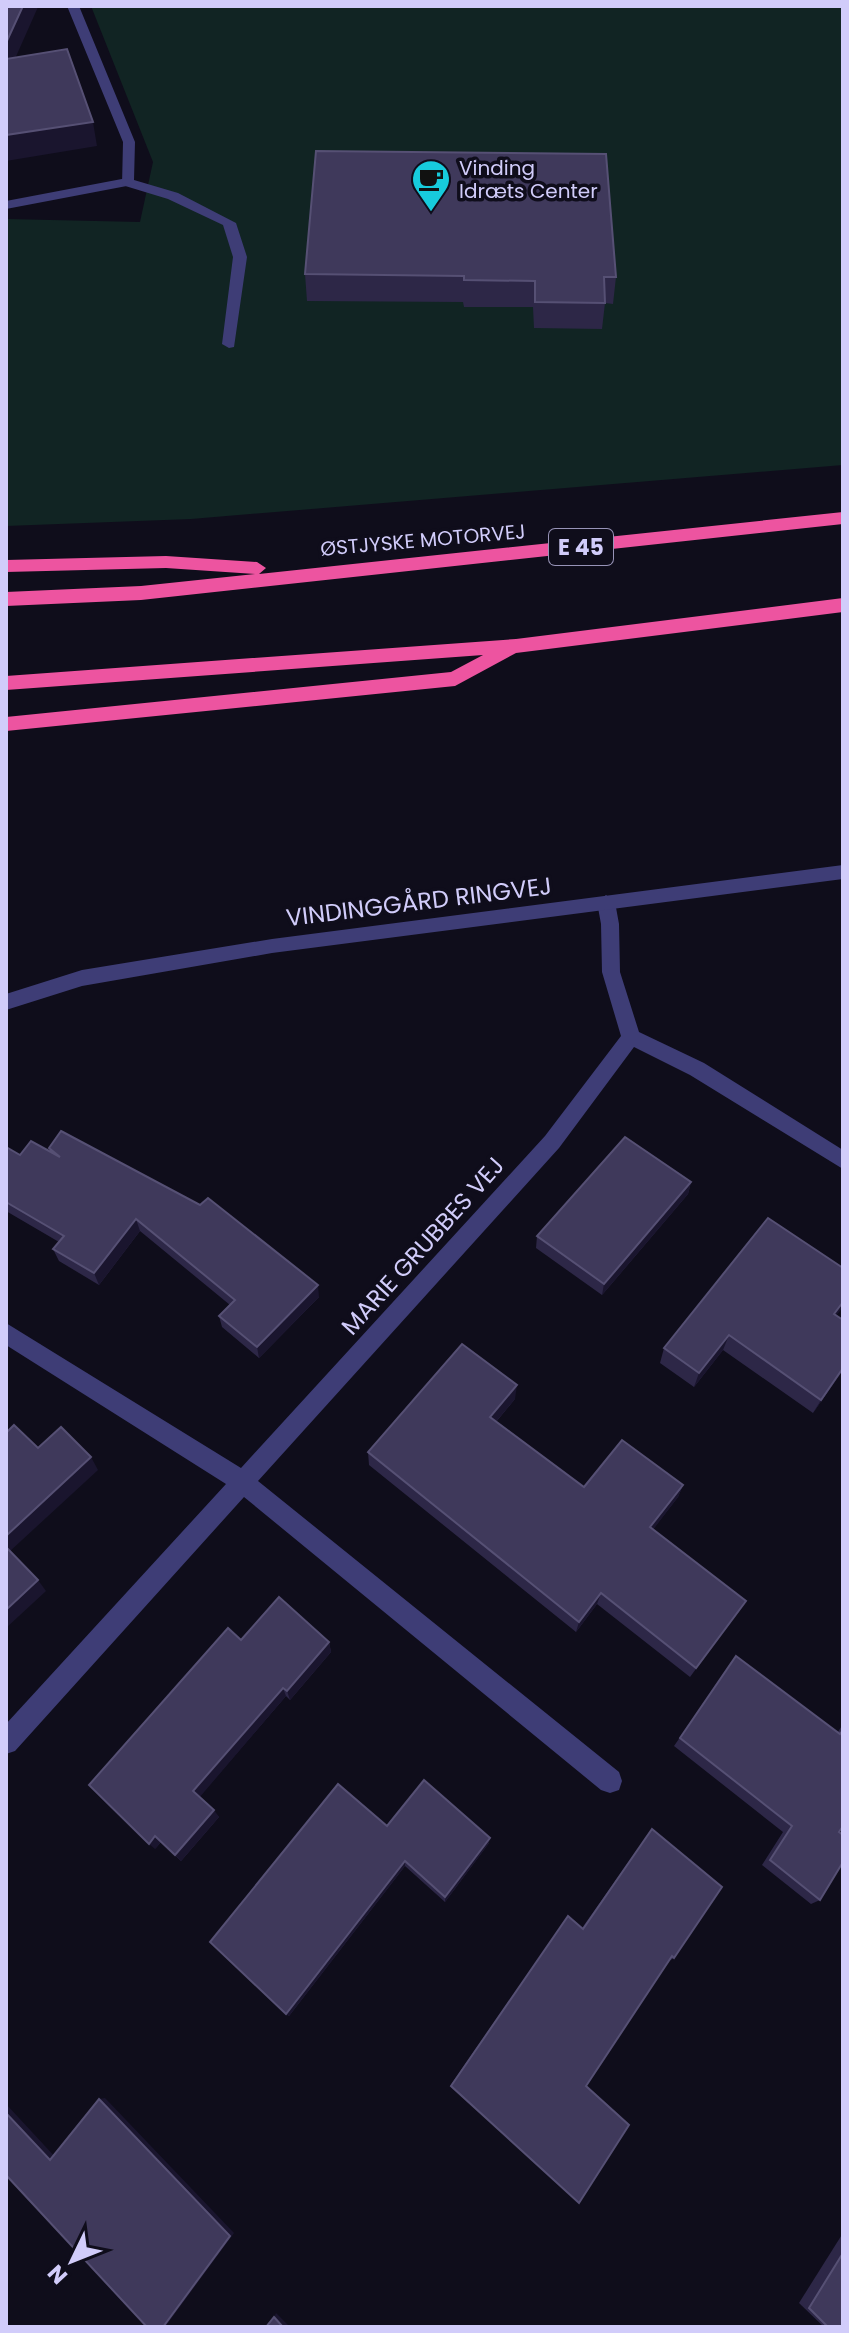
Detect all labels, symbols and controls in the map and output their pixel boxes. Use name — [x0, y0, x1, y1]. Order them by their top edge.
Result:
place label: Vinding Idræts Center — [459, 154, 598, 205]
cafe icon: Vinding Idræts Center — [410, 158, 452, 213]
street label: ØSTJYSKE MOTORVEJ — [319, 517, 527, 563]
road number: E 45 — [549, 529, 613, 565]
street label: VINDINGGÅRD RINGVEJ — [284, 869, 554, 934]
street label: MARIE GRUBBES VEJ — [334, 1150, 512, 1342]
north arrow — [32, 2221, 112, 2301]
text: N — [41, 2258, 75, 2291]

